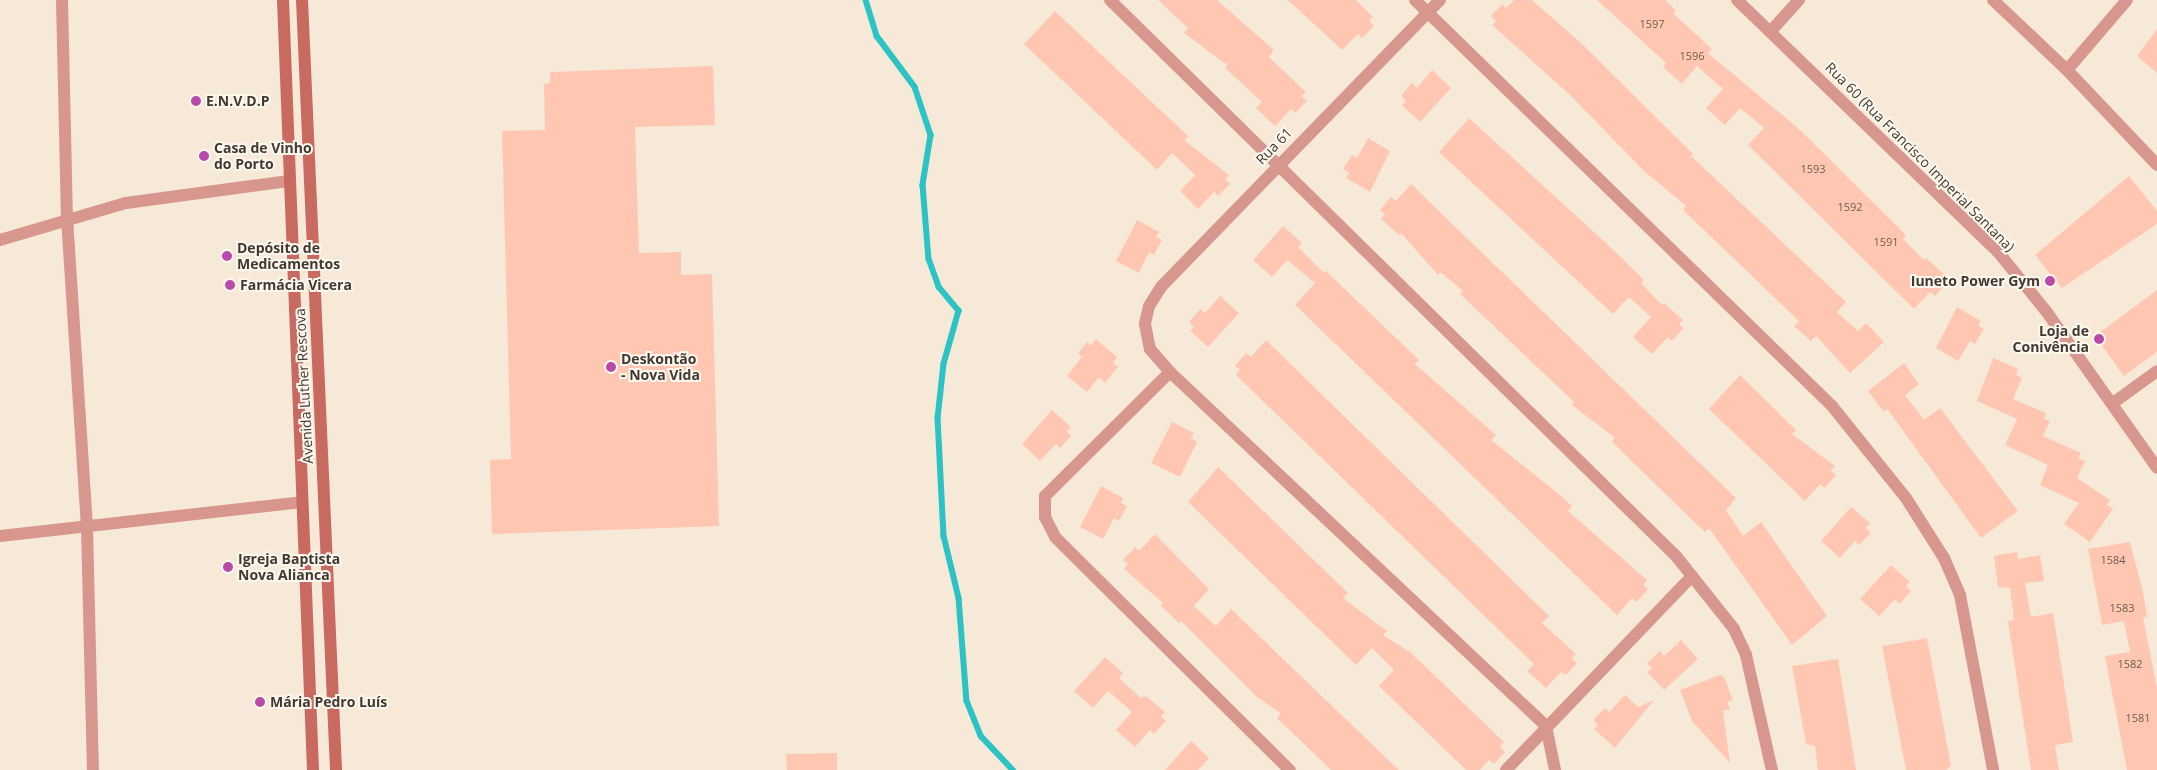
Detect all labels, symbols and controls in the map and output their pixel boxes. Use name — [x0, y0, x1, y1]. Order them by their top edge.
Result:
house number: 1597 — [1639, 17, 1665, 31]
house number: 1596 — [1679, 49, 1705, 63]
street label: Rua 60 (Rua Francisco Imperial Santana) — [1822, 59, 2018, 255]
place label: E.N.V.D.P — [206, 93, 269, 109]
marker: E.N.V.D.P — [190, 95, 202, 107]
street label: Rua 61 — [1252, 124, 1296, 168]
place label: Casa de Vinho do Porto — [214, 140, 312, 172]
marker: Casa de Vinho do Porto — [198, 150, 210, 162]
house number: 1593 — [1800, 162, 1826, 176]
house number: 1592 — [1837, 200, 1863, 214]
house number: 1591 — [1873, 235, 1899, 249]
place label: Depósito de Medicamentos — [237, 240, 340, 272]
marker: Depósito de Medicamentos — [221, 250, 233, 262]
place label: Iuneto Power Gym — [1911, 273, 2040, 289]
marker: Iuneto Power Gym — [2044, 275, 2056, 287]
place label: Farmácia Vicera — [240, 277, 352, 293]
marker: Farmácia Vicera — [224, 279, 236, 291]
street label: Avenida Luther Rescova — [292, 308, 316, 464]
place label: Loja de Conivência — [2013, 323, 2089, 356]
marker: Loja de Conivência — [2093, 333, 2105, 345]
place label: Deskontão - Nova Vida — [621, 351, 700, 384]
marker: Deskontão - Nova Vida — [605, 361, 617, 373]
place label: Igreja Baptista Nova Alianca — [238, 551, 340, 584]
house number: 1584 — [2100, 553, 2126, 567]
marker: Igreja Baptista Nova Alianca — [222, 561, 234, 573]
house number: 1583 — [2109, 601, 2135, 615]
house number: 1582 — [2117, 657, 2143, 671]
place label: Mária Pedro Luís — [270, 694, 387, 710]
marker: Mária Pedro Luís — [254, 696, 266, 708]
house number: 1581 — [2125, 711, 2151, 725]

